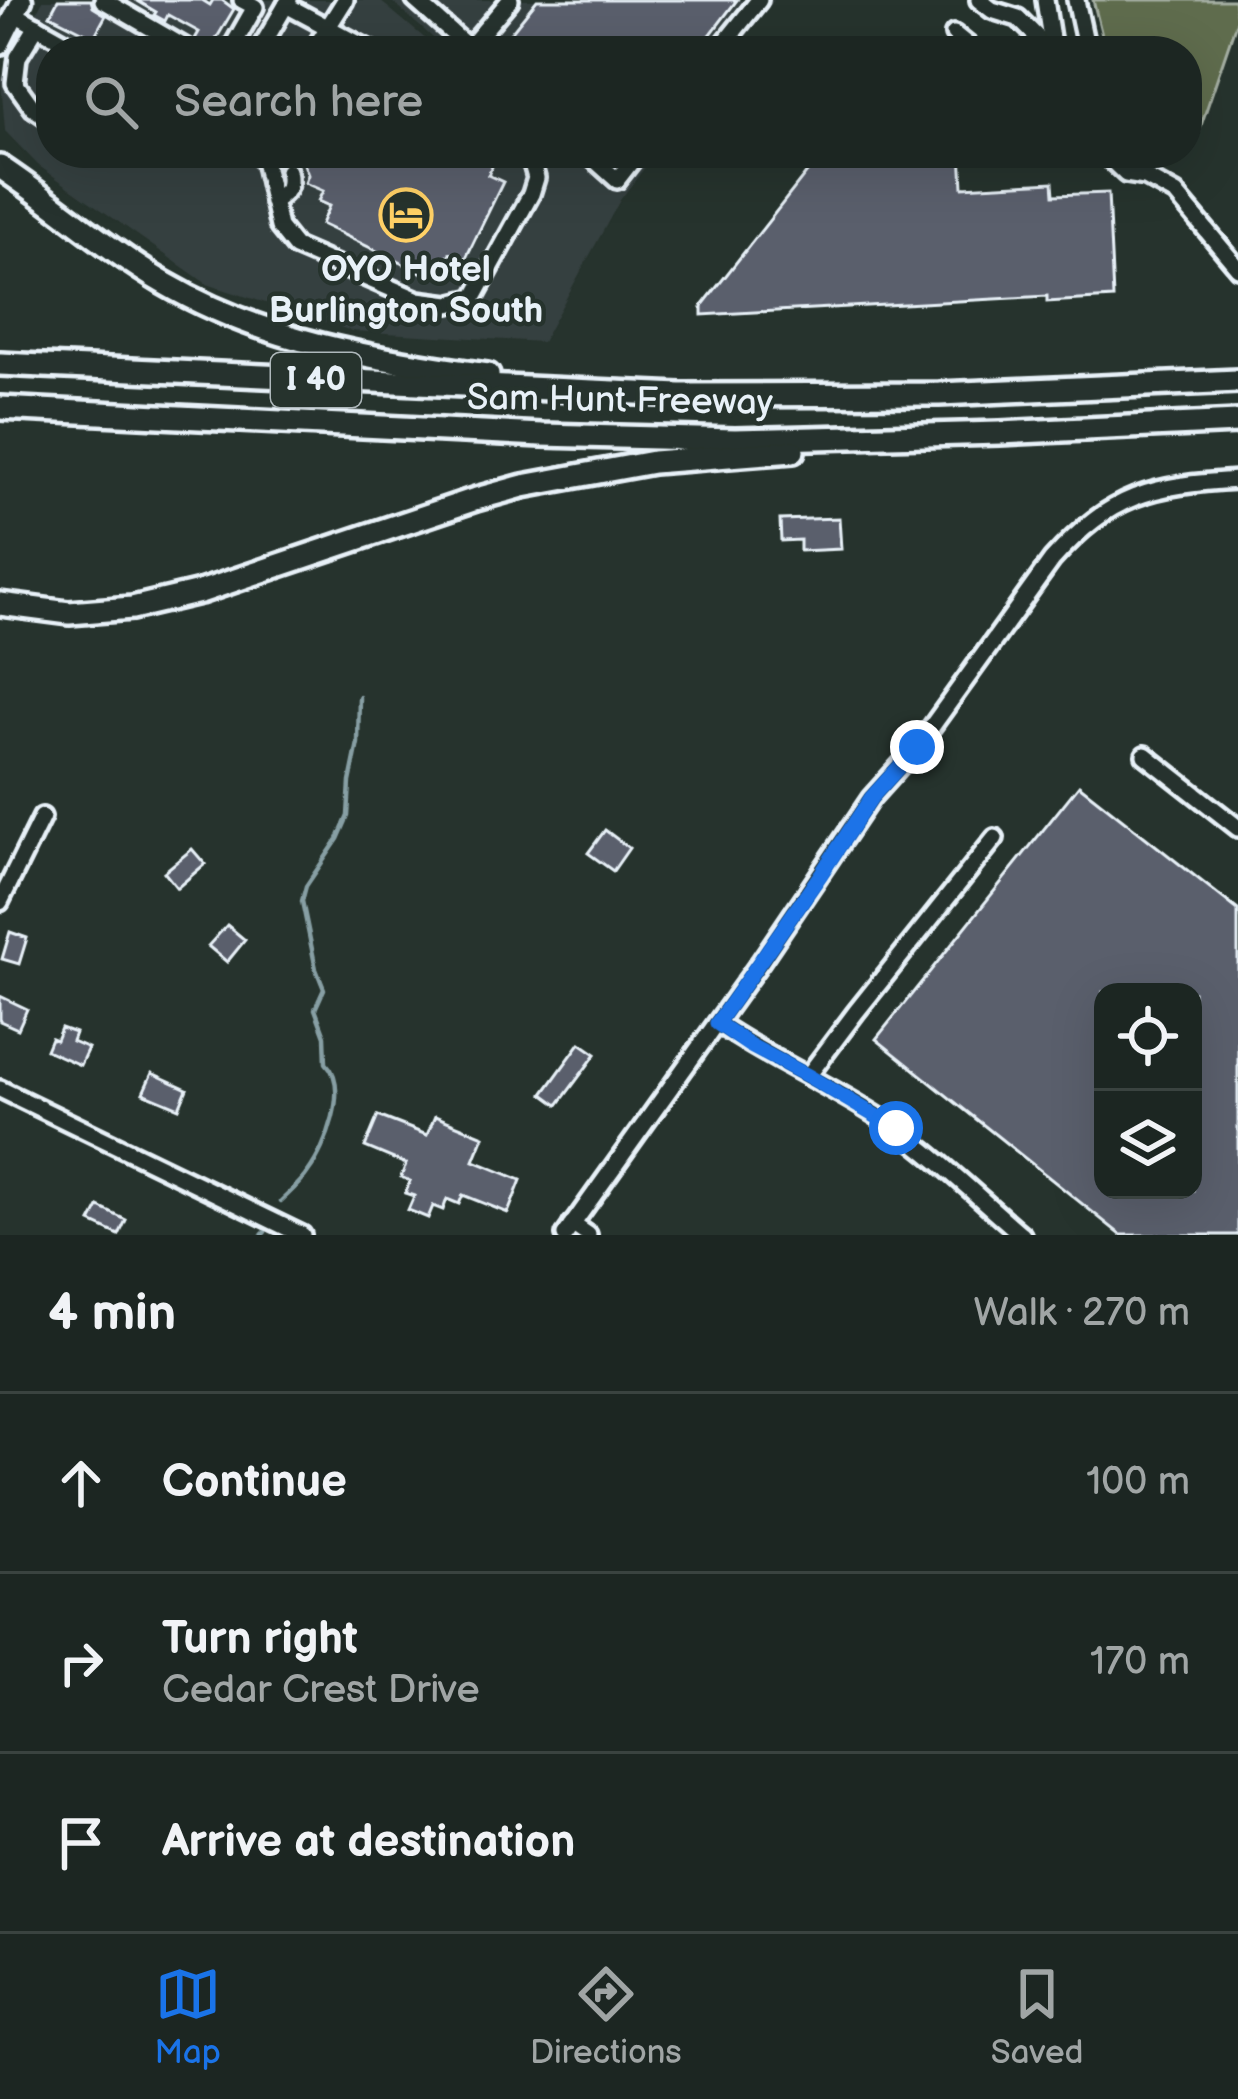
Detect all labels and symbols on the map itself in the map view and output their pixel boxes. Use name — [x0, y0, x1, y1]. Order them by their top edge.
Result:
hotel icon: OYO Hotel Burlington South — [378, 187, 434, 243]
place label: OYO Hotel Burlington South — [269, 249, 543, 333]
road number: I 40 — [271, 353, 361, 407]
street label: Sam Hunt Freeway — [467, 377, 774, 425]
route end — [890, 720, 944, 774]
route start — [869, 1101, 923, 1155]

